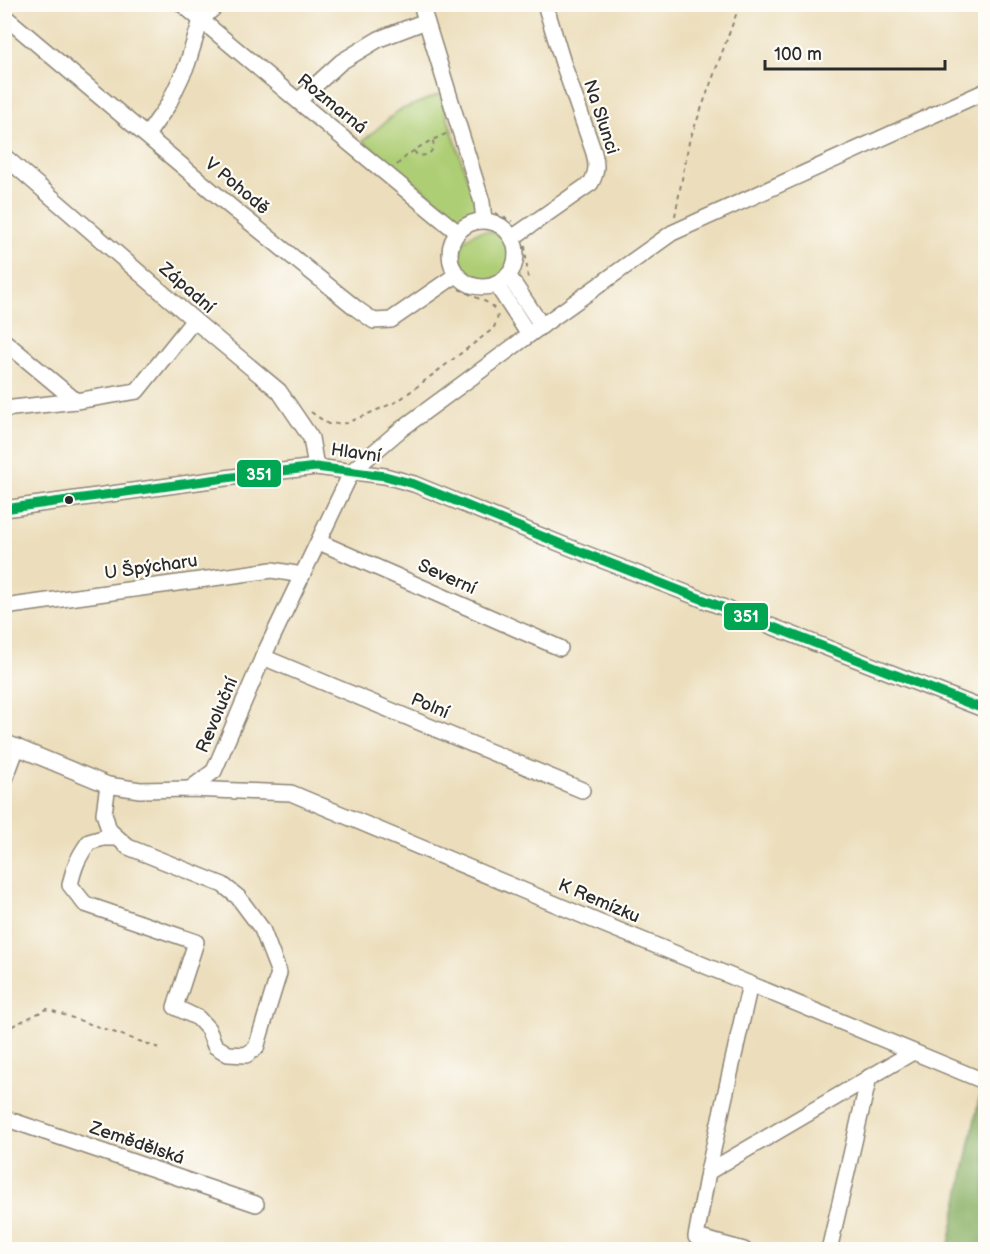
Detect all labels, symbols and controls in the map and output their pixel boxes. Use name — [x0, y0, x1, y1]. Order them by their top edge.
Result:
scale bar — [765, 33, 945, 71]
text: 100 m — [774, 44, 822, 65]
street label: Rozmarná — [293, 70, 371, 138]
street label: Na Slunci — [579, 77, 623, 157]
street label: V Pohodě — [201, 153, 273, 219]
street label: Západní — [154, 258, 220, 318]
street label: Hlavní — [330, 439, 383, 467]
line badge: 351 — [236, 459, 282, 488]
text: 351 — [246, 466, 272, 485]
unlabelled marker — [63, 494, 75, 506]
street label: U Špýcharu — [103, 549, 199, 584]
street label: Severní — [415, 555, 480, 599]
line badge: 351 — [723, 602, 769, 631]
text: 351 — [733, 608, 759, 627]
street label: Revoluční — [192, 673, 243, 756]
street label: Polní — [408, 689, 453, 724]
street label: K Remízku — [555, 874, 643, 928]
street label: Zemědělská — [86, 1117, 187, 1169]

